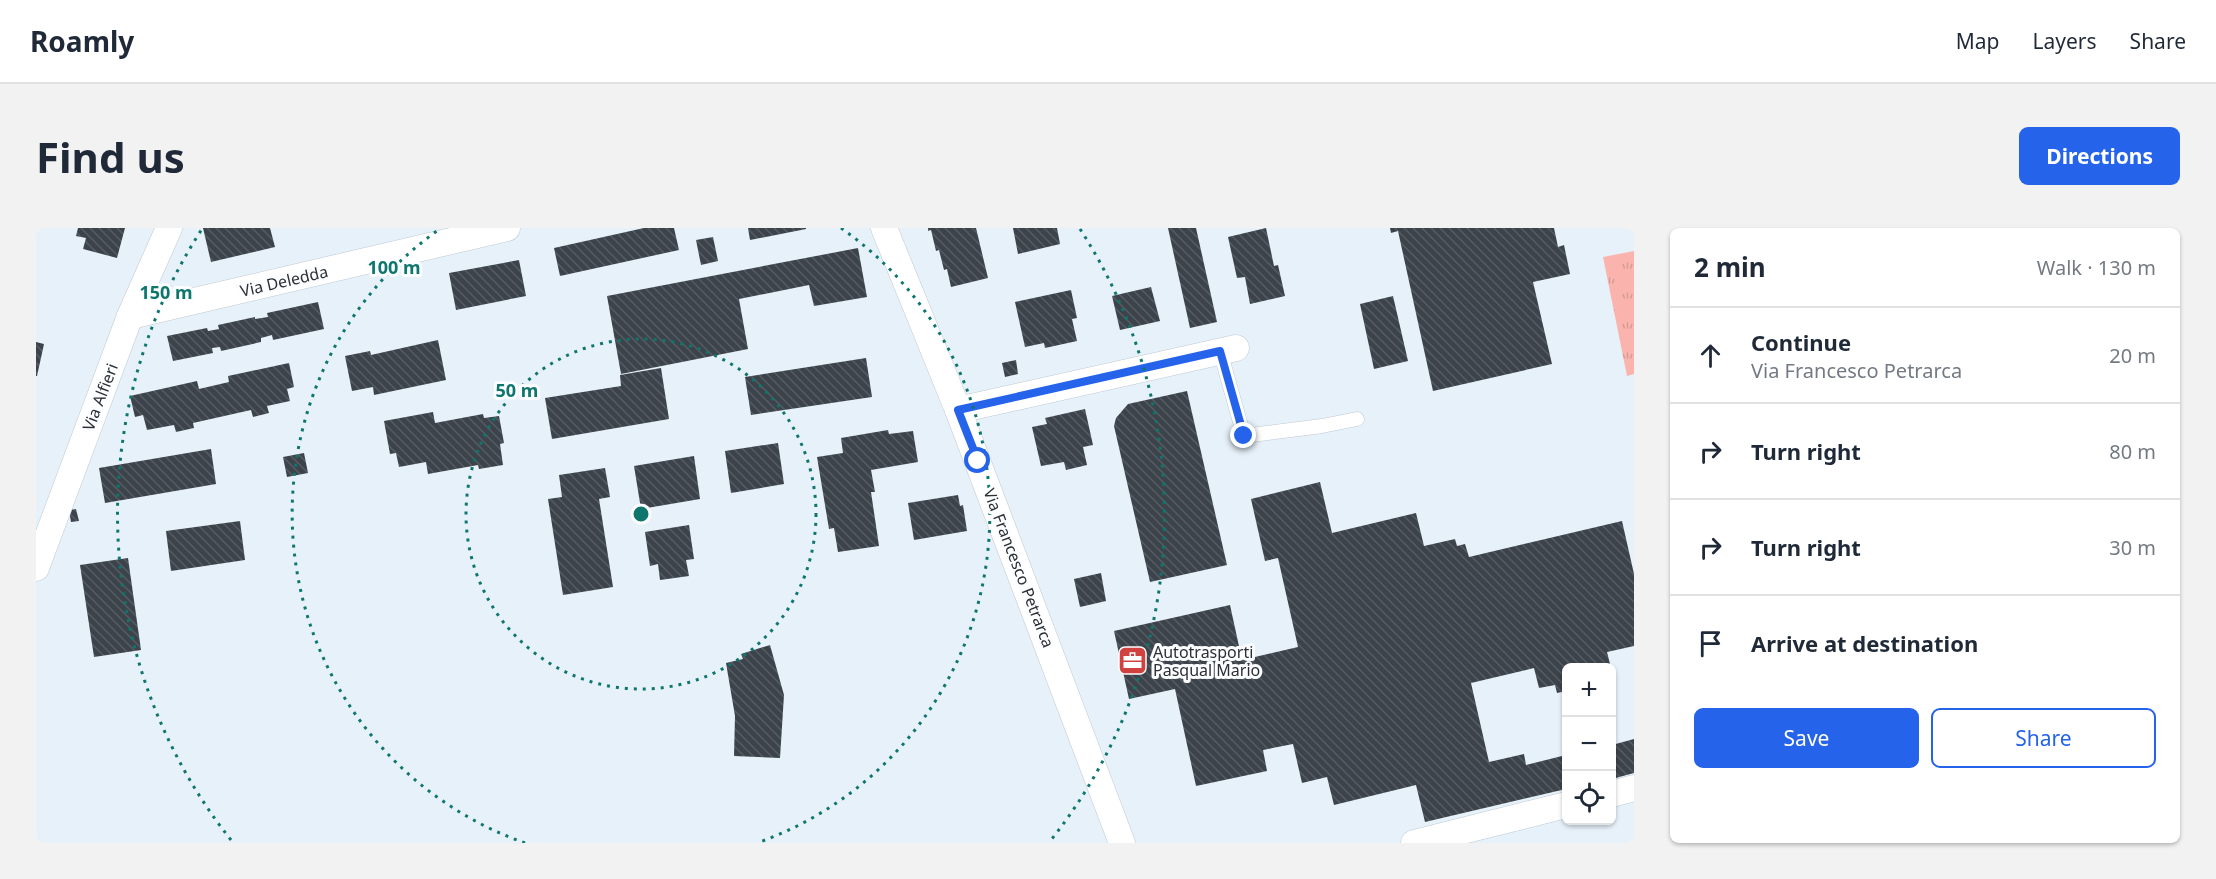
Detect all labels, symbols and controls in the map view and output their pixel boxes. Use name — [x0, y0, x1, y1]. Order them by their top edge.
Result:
text: Roamly — [30, 22, 134, 60]
text: Map — [1956, 27, 2000, 55]
text: Layers — [2033, 27, 2097, 55]
text: Share — [2130, 27, 2186, 55]
button: Directions — [2019, 127, 2180, 185]
text: Find us — [36, 128, 185, 185]
text: 2 min — [1694, 249, 1766, 285]
text: Walk · 130 m — [2037, 254, 2156, 281]
text: 100 m — [367, 255, 421, 279]
street label: Via Deledda — [238, 260, 330, 302]
text: 150 m — [139, 280, 193, 304]
text: Continue — [1751, 327, 1851, 357]
icon: ahead — [1694, 339, 1727, 372]
text: 20 m — [2109, 342, 2156, 369]
text: Via Francesco Petrarca — [1751, 357, 1962, 384]
street label: Via Alfieri — [77, 360, 123, 434]
text: 50 m — [496, 378, 538, 402]
route end — [1230, 422, 1256, 448]
icon: right — [1694, 435, 1727, 468]
text: Turn right — [1751, 436, 1861, 466]
text: 80 m — [2109, 438, 2156, 465]
route start — [964, 447, 990, 473]
street label: Via Francesco Petrarca — [978, 485, 1060, 651]
centre of rings — [631, 504, 651, 524]
icon: right — [1694, 531, 1727, 564]
text: Turn right — [1751, 532, 1861, 562]
text: 30 m — [2109, 534, 2156, 561]
icon: arrive — [1694, 627, 1727, 660]
text: Arrive at destination — [1751, 628, 1978, 658]
place label: Autotrasporti Pasqual Mario — [1153, 641, 1260, 681]
office icon: Autotrasporti Pasqual Mario — [1116, 645, 1148, 677]
map controls — [1562, 663, 1616, 825]
button: + — [1562, 663, 1616, 717]
button: Save — [1694, 708, 1919, 768]
button: Share — [1931, 708, 2156, 768]
button: − — [1562, 717, 1616, 771]
button: locate — [1562, 771, 1616, 825]

